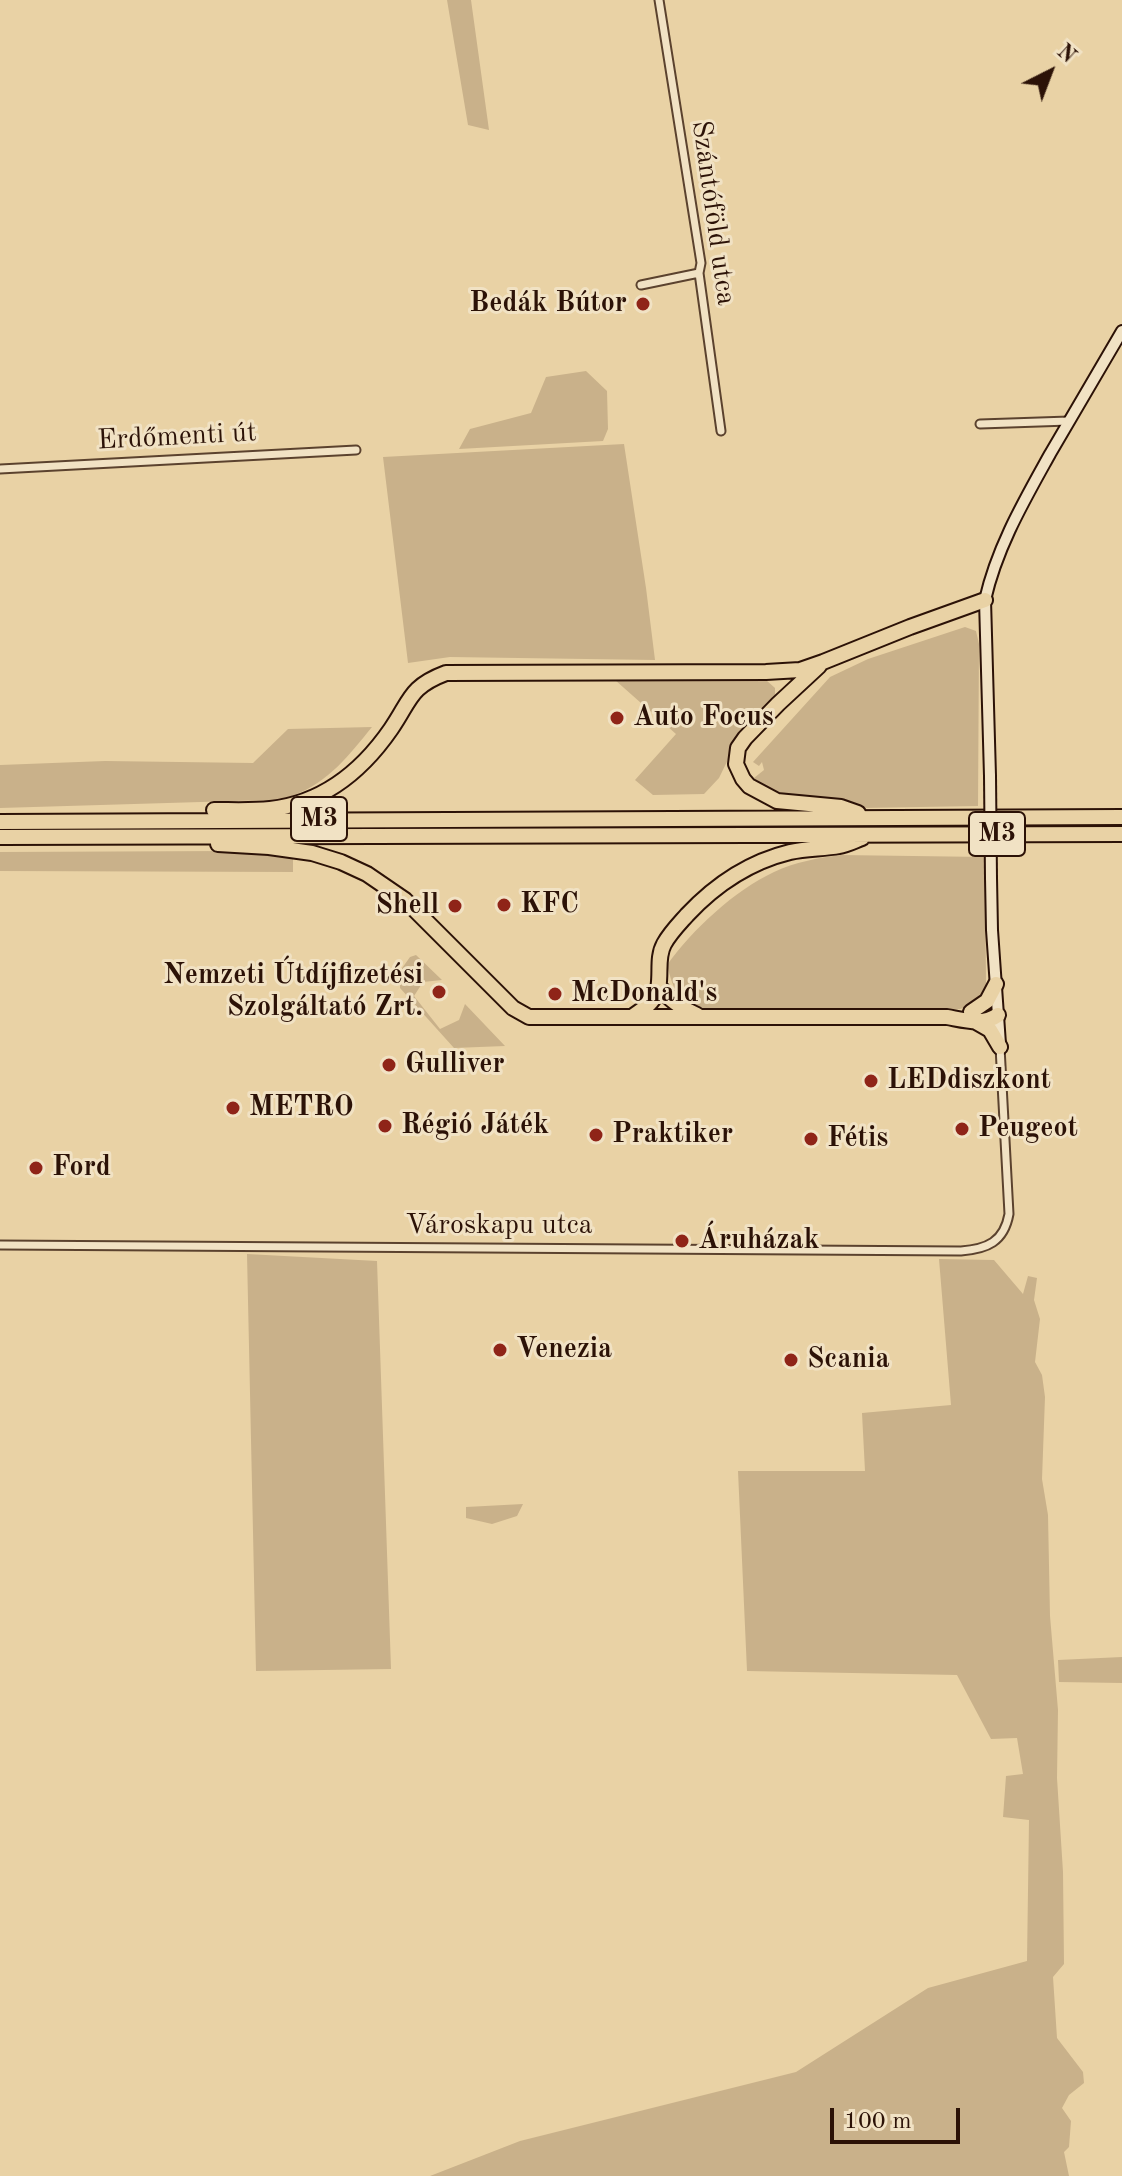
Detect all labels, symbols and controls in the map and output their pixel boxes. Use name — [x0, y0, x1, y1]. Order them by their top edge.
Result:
north arrow — [1010, 32, 1090, 112]
text: N — [1052, 40, 1080, 68]
street label: Szántóföld utca — [683, 118, 743, 308]
place label: Bedák Bútor — [469, 287, 627, 321]
marker: Bedák Bútor — [634, 295, 652, 313]
street label: Erdőmenti út — [96, 416, 258, 458]
place label: Auto Focus — [633, 701, 774, 735]
marker: Auto Focus — [608, 709, 626, 727]
road number: M3 — [291, 797, 347, 841]
road number: M3 — [969, 812, 1025, 856]
place label: KFC — [520, 888, 579, 922]
place label: Shell — [375, 889, 439, 923]
marker: KFC — [495, 896, 513, 914]
marker: Shell — [446, 897, 464, 915]
place label: Nemzeti Útdíjfizetési Szolgáltató Zrt. — [163, 959, 423, 1025]
place label: McDonald's — [571, 977, 717, 1011]
marker: Nemzeti Útdíjfizetési Szolgáltató Zrt. — [430, 983, 448, 1001]
marker: McDonald's — [546, 985, 564, 1003]
place label: Gulliver — [405, 1048, 505, 1082]
marker: Gulliver — [380, 1056, 398, 1074]
place label: LEDdiszkont — [887, 1064, 1051, 1098]
marker: LEDdiszkont — [862, 1072, 880, 1090]
place label: METRO — [249, 1091, 354, 1125]
marker: METRO — [224, 1099, 242, 1117]
place label: Régió Játék — [401, 1109, 549, 1143]
place label: Peugeot — [978, 1112, 1078, 1146]
marker: Régió Játék — [376, 1117, 394, 1135]
place label: Praktiker — [612, 1118, 733, 1152]
marker: Peugeot — [953, 1120, 971, 1138]
place label: Fétis — [827, 1122, 888, 1156]
marker: Praktiker — [587, 1126, 605, 1144]
marker: Fétis — [802, 1130, 820, 1148]
place label: Ford — [52, 1151, 111, 1185]
marker: Ford — [27, 1159, 45, 1177]
street label: Városkapu utca — [405, 1209, 593, 1243]
place label: Áruházak — [698, 1224, 819, 1258]
marker: Áruházak — [673, 1232, 691, 1250]
place label: Venezia — [516, 1333, 612, 1367]
marker: Venezia — [491, 1341, 509, 1359]
place label: Scania — [807, 1343, 890, 1377]
marker: Scania — [782, 1351, 800, 1369]
scale bar — [834, 2092, 964, 2142]
text: 100 m — [844, 2110, 912, 2134]

